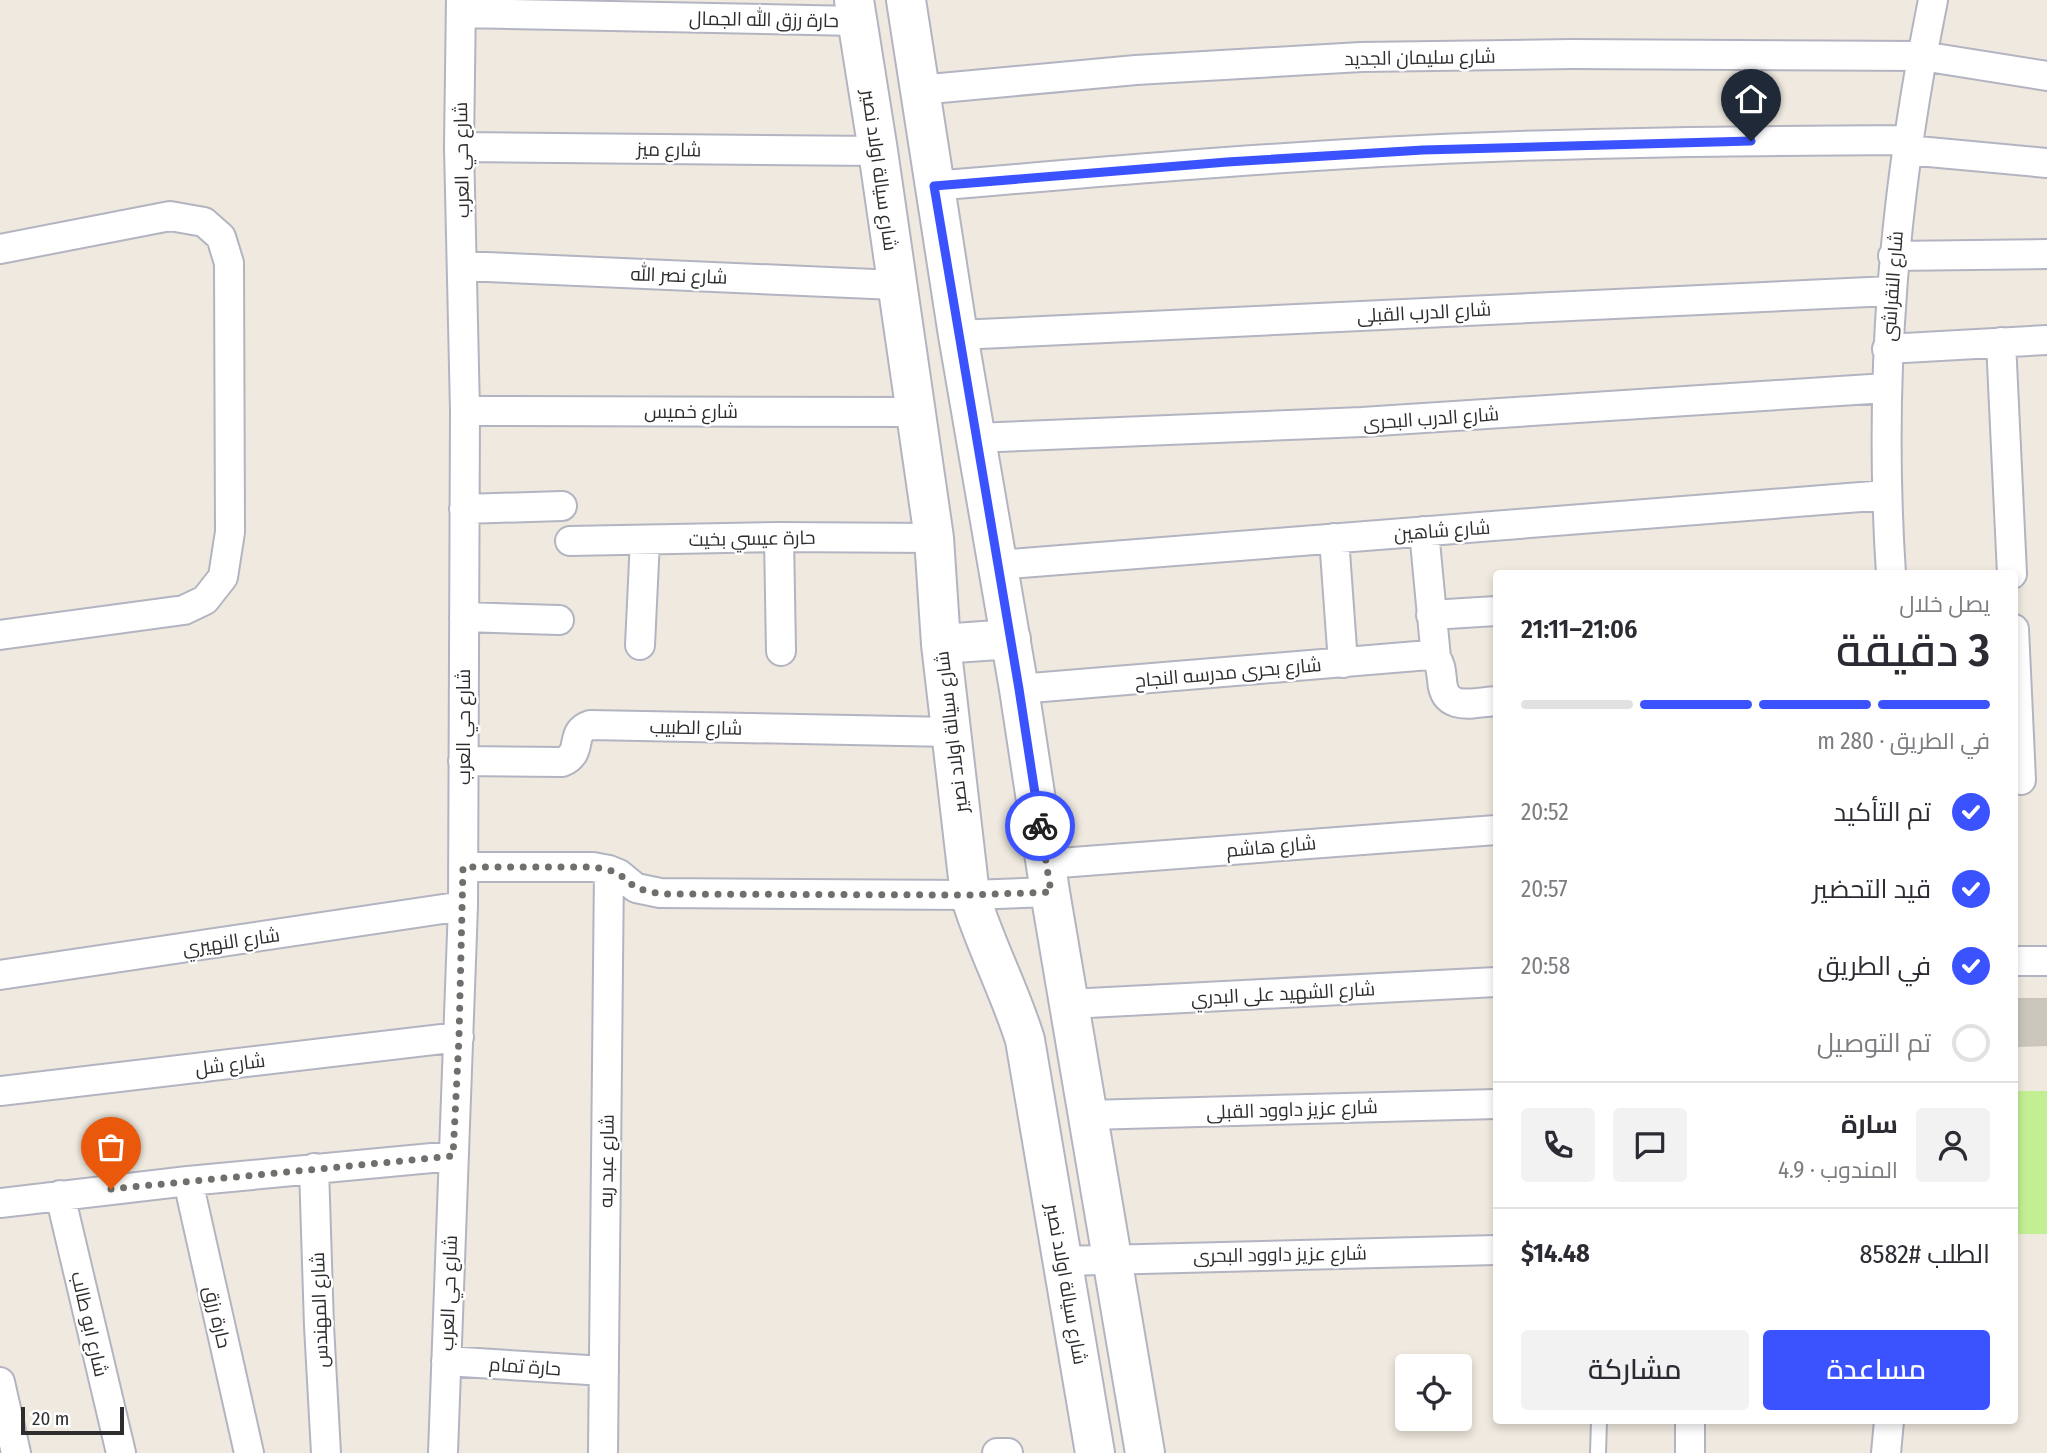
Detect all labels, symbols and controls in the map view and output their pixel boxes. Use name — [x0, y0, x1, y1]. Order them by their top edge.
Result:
street label: حارة رزق الله الجمال — [689, 6, 839, 33]
street label: شارع سليمان الجديد — [1344, 45, 1496, 72]
pin — [1721, 69, 1781, 141]
icon: home — [1732, 80, 1770, 118]
street label: شارع سيالة اولاد نصير — [855, 87, 902, 253]
street label: شارع حي العرب — [449, 102, 477, 218]
street label: شارع ميز — [635, 137, 702, 164]
street label: شارع النقراشى — [1877, 230, 1910, 342]
street label: شارع نصر الله — [630, 261, 728, 291]
street label: شارع الدرب القبلى — [1356, 298, 1492, 329]
street label: شارع خميس — [644, 400, 738, 425]
street label: شارع الدرب البحرى — [1362, 402, 1500, 437]
street label: شارع شاهين — [1393, 516, 1491, 547]
street label: حارة عيسي بخيت — [688, 526, 816, 554]
text: يصل خلال — [1899, 590, 1990, 618]
text: 21:06–21:11 — [1521, 614, 1637, 645]
text: 3 دقيقة — [1836, 623, 1990, 678]
street label: شارع سيالة اولاد نصير — [930, 650, 975, 815]
street label: شارع بحرى مدرسه النجاح — [1134, 653, 1323, 694]
street label: شارع حي العرب — [452, 669, 478, 785]
street label: شارع الطبيب — [649, 715, 742, 742]
text: في الطريق · 280 m — [1817, 727, 1990, 755]
courier — [1005, 791, 1075, 861]
icon: check — [1952, 793, 1990, 831]
text: تم التأكيد — [1834, 797, 1931, 828]
text: 20:52 — [1521, 798, 1569, 826]
icon: bike — [1021, 807, 1059, 845]
street label: شارع هاشم — [1225, 831, 1317, 864]
icon: check — [1952, 870, 1990, 908]
text: قيد التحضير — [1812, 874, 1931, 905]
text: 20:57 — [1521, 875, 1567, 903]
street label: شارع النهيري — [181, 923, 282, 963]
icon: check — [1952, 947, 1990, 985]
text: في الطريق — [1818, 951, 1931, 982]
text: 20:58 — [1521, 952, 1570, 980]
street label: شارع الشهيد على البدري — [1190, 977, 1376, 1013]
text: تم التوصيل — [1817, 1028, 1931, 1059]
street label: شارع شل — [194, 1049, 267, 1082]
street label: شارع عزيز داوود القبلى — [1206, 1095, 1378, 1126]
button: phone — [1521, 1108, 1595, 1182]
button: chat — [1613, 1108, 1687, 1182]
button: person — [1916, 1108, 1990, 1182]
text: سارة — [1841, 1109, 1898, 1140]
street label: شارع عبد ربه — [594, 1114, 621, 1208]
pin — [81, 1117, 141, 1189]
icon: bag — [92, 1128, 130, 1166]
text: المندوب · 4.9 — [1778, 1156, 1898, 1184]
street label: شارع سيالة اولاد نصير — [1039, 1201, 1092, 1367]
street label: شارع حي العرب — [435, 1235, 465, 1352]
text: $14.48 — [1521, 1238, 1590, 1269]
text: الطلب #8582 — [1860, 1239, 1990, 1270]
street label: شارع عزيز داوود البحرى — [1193, 1241, 1367, 1270]
street label: شارع المهندس — [306, 1252, 335, 1368]
street label: شارع ابو طالب — [64, 1269, 113, 1379]
street label: حارة رزق — [198, 1284, 236, 1351]
button: مشاركة — [1521, 1330, 1749, 1410]
button: مساعدة — [1763, 1330, 1990, 1410]
street label: حارة تمام — [488, 1353, 562, 1382]
map controls — [1395, 1354, 1472, 1431]
button: locate — [1395, 1354, 1472, 1431]
scale bar — [21, 1404, 124, 1436]
text: 20 m — [32, 1407, 69, 1430]

